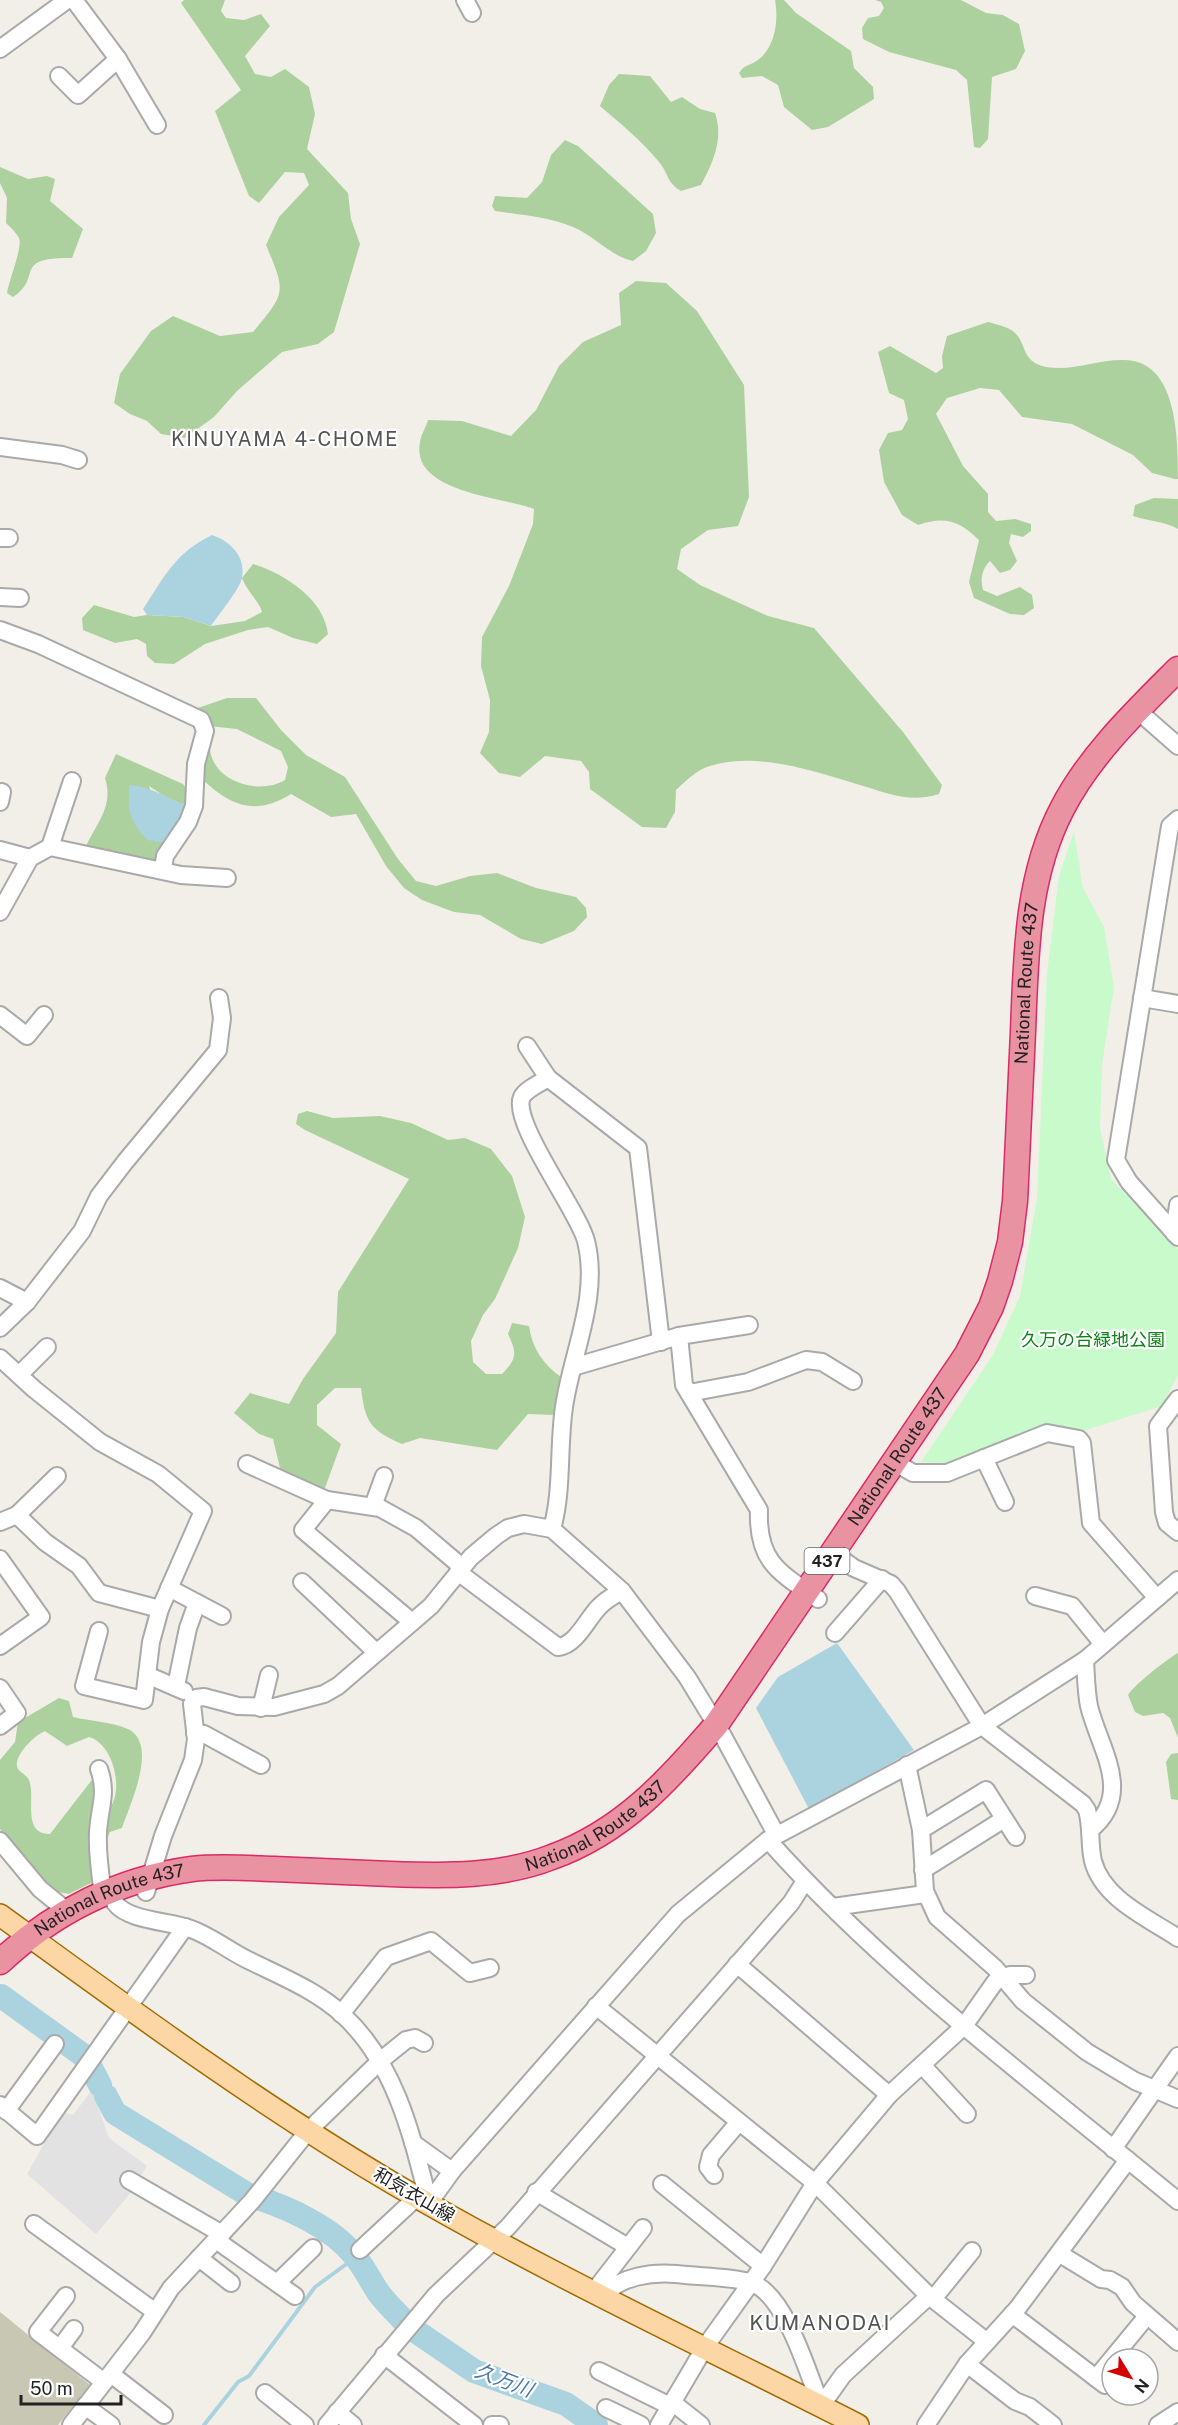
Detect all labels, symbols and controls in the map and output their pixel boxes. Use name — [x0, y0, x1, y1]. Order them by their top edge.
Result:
district label: KINUYAMA 4-CHOME — [171, 427, 399, 451]
street label: National Route 437 — [1010, 901, 1042, 1065]
park label: 久万の台緑地公園 — [1021, 1329, 1165, 1350]
street label: National Route 437 — [843, 1384, 951, 1529]
road number: 437 — [804, 1548, 850, 1574]
street label: National Route 437 — [522, 1776, 670, 1875]
street label: National Route 437 — [30, 1859, 186, 1940]
street label: 和気衣山線 — [370, 2163, 458, 2226]
district label: KUMANODAI — [749, 2310, 891, 2335]
north arrow — [1100, 2347, 1160, 2407]
water label: 久万川 — [472, 2358, 538, 2403]
scale bar — [21, 2368, 122, 2406]
text: N — [1130, 2375, 1153, 2397]
text: 50 m — [30, 2378, 73, 2399]

